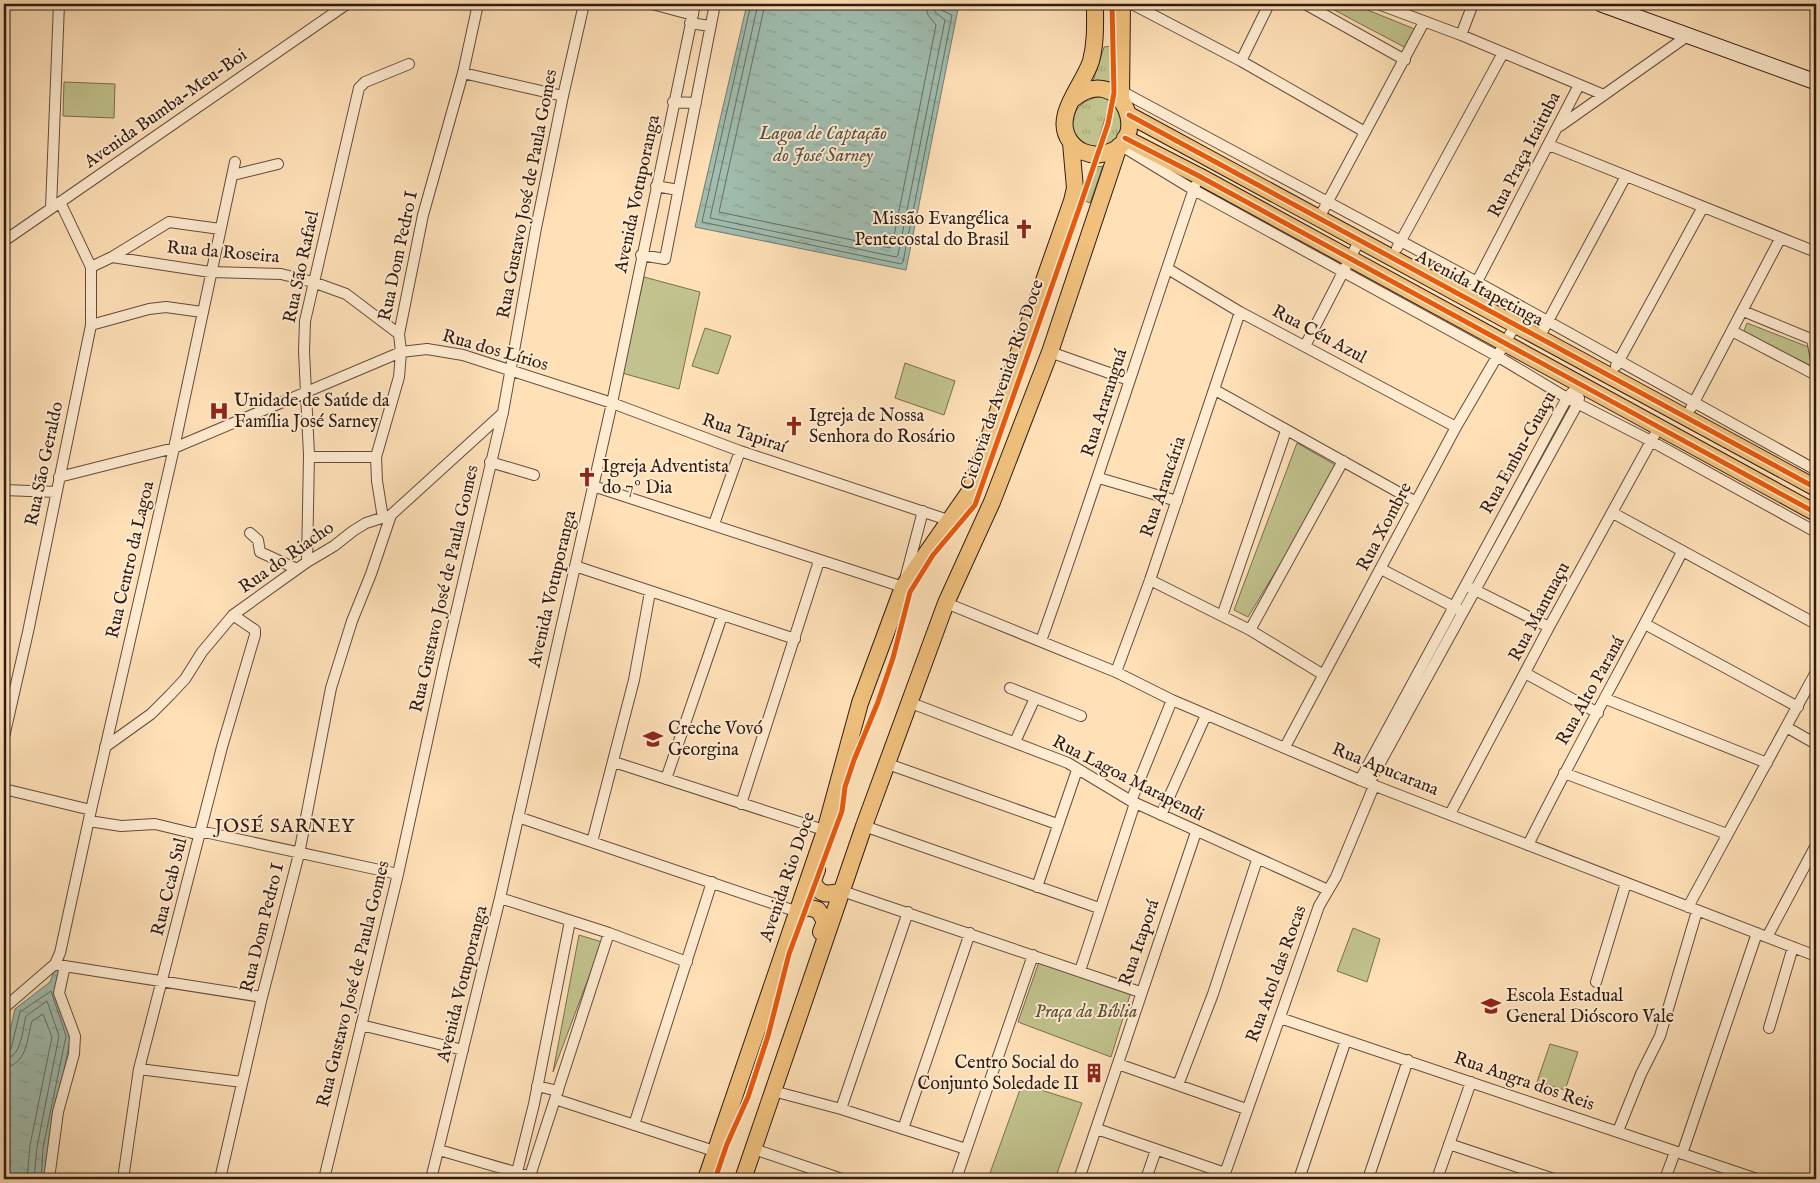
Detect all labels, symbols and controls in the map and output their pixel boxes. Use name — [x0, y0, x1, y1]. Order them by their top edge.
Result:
street label: Avenida Bumba-Meu-Boi — [79, 44, 252, 174]
street label: Rua Gustavo José de Paula Gomes — [493, 68, 563, 320]
street label: Rua Praça Itaituba — [1483, 88, 1567, 222]
street label: Avenida Votuporanga — [610, 113, 666, 276]
water label: Lagoa de Captação do José Sarney — [758, 122, 887, 168]
street label: Rua Dom Pedro I — [374, 188, 424, 323]
place label: Missão Evangélica Pentecostal do Brasil — [854, 208, 1009, 252]
street label: Rua São Rafael — [279, 209, 325, 325]
church icon: Missão Evangélica Pentecostal do Brasil — [1013, 218, 1035, 240]
street label: Rua da Roseira — [166, 237, 281, 269]
street label: Avenida Itapetinga — [1410, 245, 1547, 332]
street label: Ciclovia da Avenida Rio Doce — [956, 277, 1050, 493]
street label: Rua Céu Azul — [1268, 300, 1370, 370]
street label: Rua dos Lírios — [439, 325, 551, 377]
street label: Rua Araranguá — [1077, 346, 1133, 460]
street label: Rua Embu-Guaçu — [1476, 388, 1562, 518]
place label: Unidade de Saúde da Família José Sarney — [234, 390, 390, 434]
street label: Rua São Geraldo — [21, 399, 69, 528]
hospital icon: Unidade de Saúde da Família José Sarney — [208, 400, 230, 422]
place label: Igreja de Nossa Senhora do Rosário — [809, 405, 956, 449]
street label: Rua Tapiraí — [699, 409, 790, 460]
church icon: Igreja de Nossa Senhora do Rosário — [783, 415, 805, 437]
street label: Rua Araucária — [1136, 433, 1192, 541]
place label: Igreja Adventista do 7º Dia — [602, 456, 729, 500]
street label: Rua Gustavo José de Paula Gomes — [405, 463, 485, 715]
church icon: Igreja Adventista do 7º Dia — [576, 466, 598, 488]
street label: Rua Centro da Lagoa — [102, 479, 160, 641]
street label: Rua Xombre — [1352, 479, 1418, 575]
street label: Avenida Votuporanga — [524, 508, 582, 671]
street label: Rua do Riacho — [235, 517, 339, 599]
street label: Rua Mantuaçu — [1504, 558, 1576, 666]
street label: Rua Alto Paraná — [1552, 632, 1631, 750]
place label: Creche Vovó Georgina — [668, 718, 763, 762]
school or university icon: Creche Vovó Georgina — [642, 728, 664, 750]
street label: Rua Lagoa Marapendi — [1048, 731, 1208, 827]
street label: Rua Apucarana — [1328, 738, 1442, 802]
street label: Avenida Rio Doce — [755, 809, 821, 946]
district label: JOSÉ SARNEY — [213, 814, 355, 839]
street label: Rua Ccab Sul — [147, 836, 193, 938]
street label: Rua Gustavo José de Paula Gomes — [312, 858, 396, 1110]
street label: Rua Dom Pedro I — [236, 861, 290, 995]
street label: Rua Itaporá — [1114, 897, 1166, 989]
street label: Rua Atol das Rocas — [1242, 902, 1312, 1046]
street label: Avenida Votuporanga — [432, 903, 494, 1066]
place label: Escola Estadual General Dióscoro Vale — [1506, 985, 1674, 1029]
school or university icon: Escola Estadual General Dióscoro Vale — [1480, 995, 1502, 1017]
park label: Praça da Bíblia — [1035, 1001, 1137, 1024]
street label: Rua Angra dos Reis — [1451, 1047, 1597, 1117]
place label: Centro Social do Conjunto Soledade II — [917, 1052, 1079, 1096]
building icon: Centro Social do Conjunto Soledade II — [1083, 1062, 1105, 1084]

